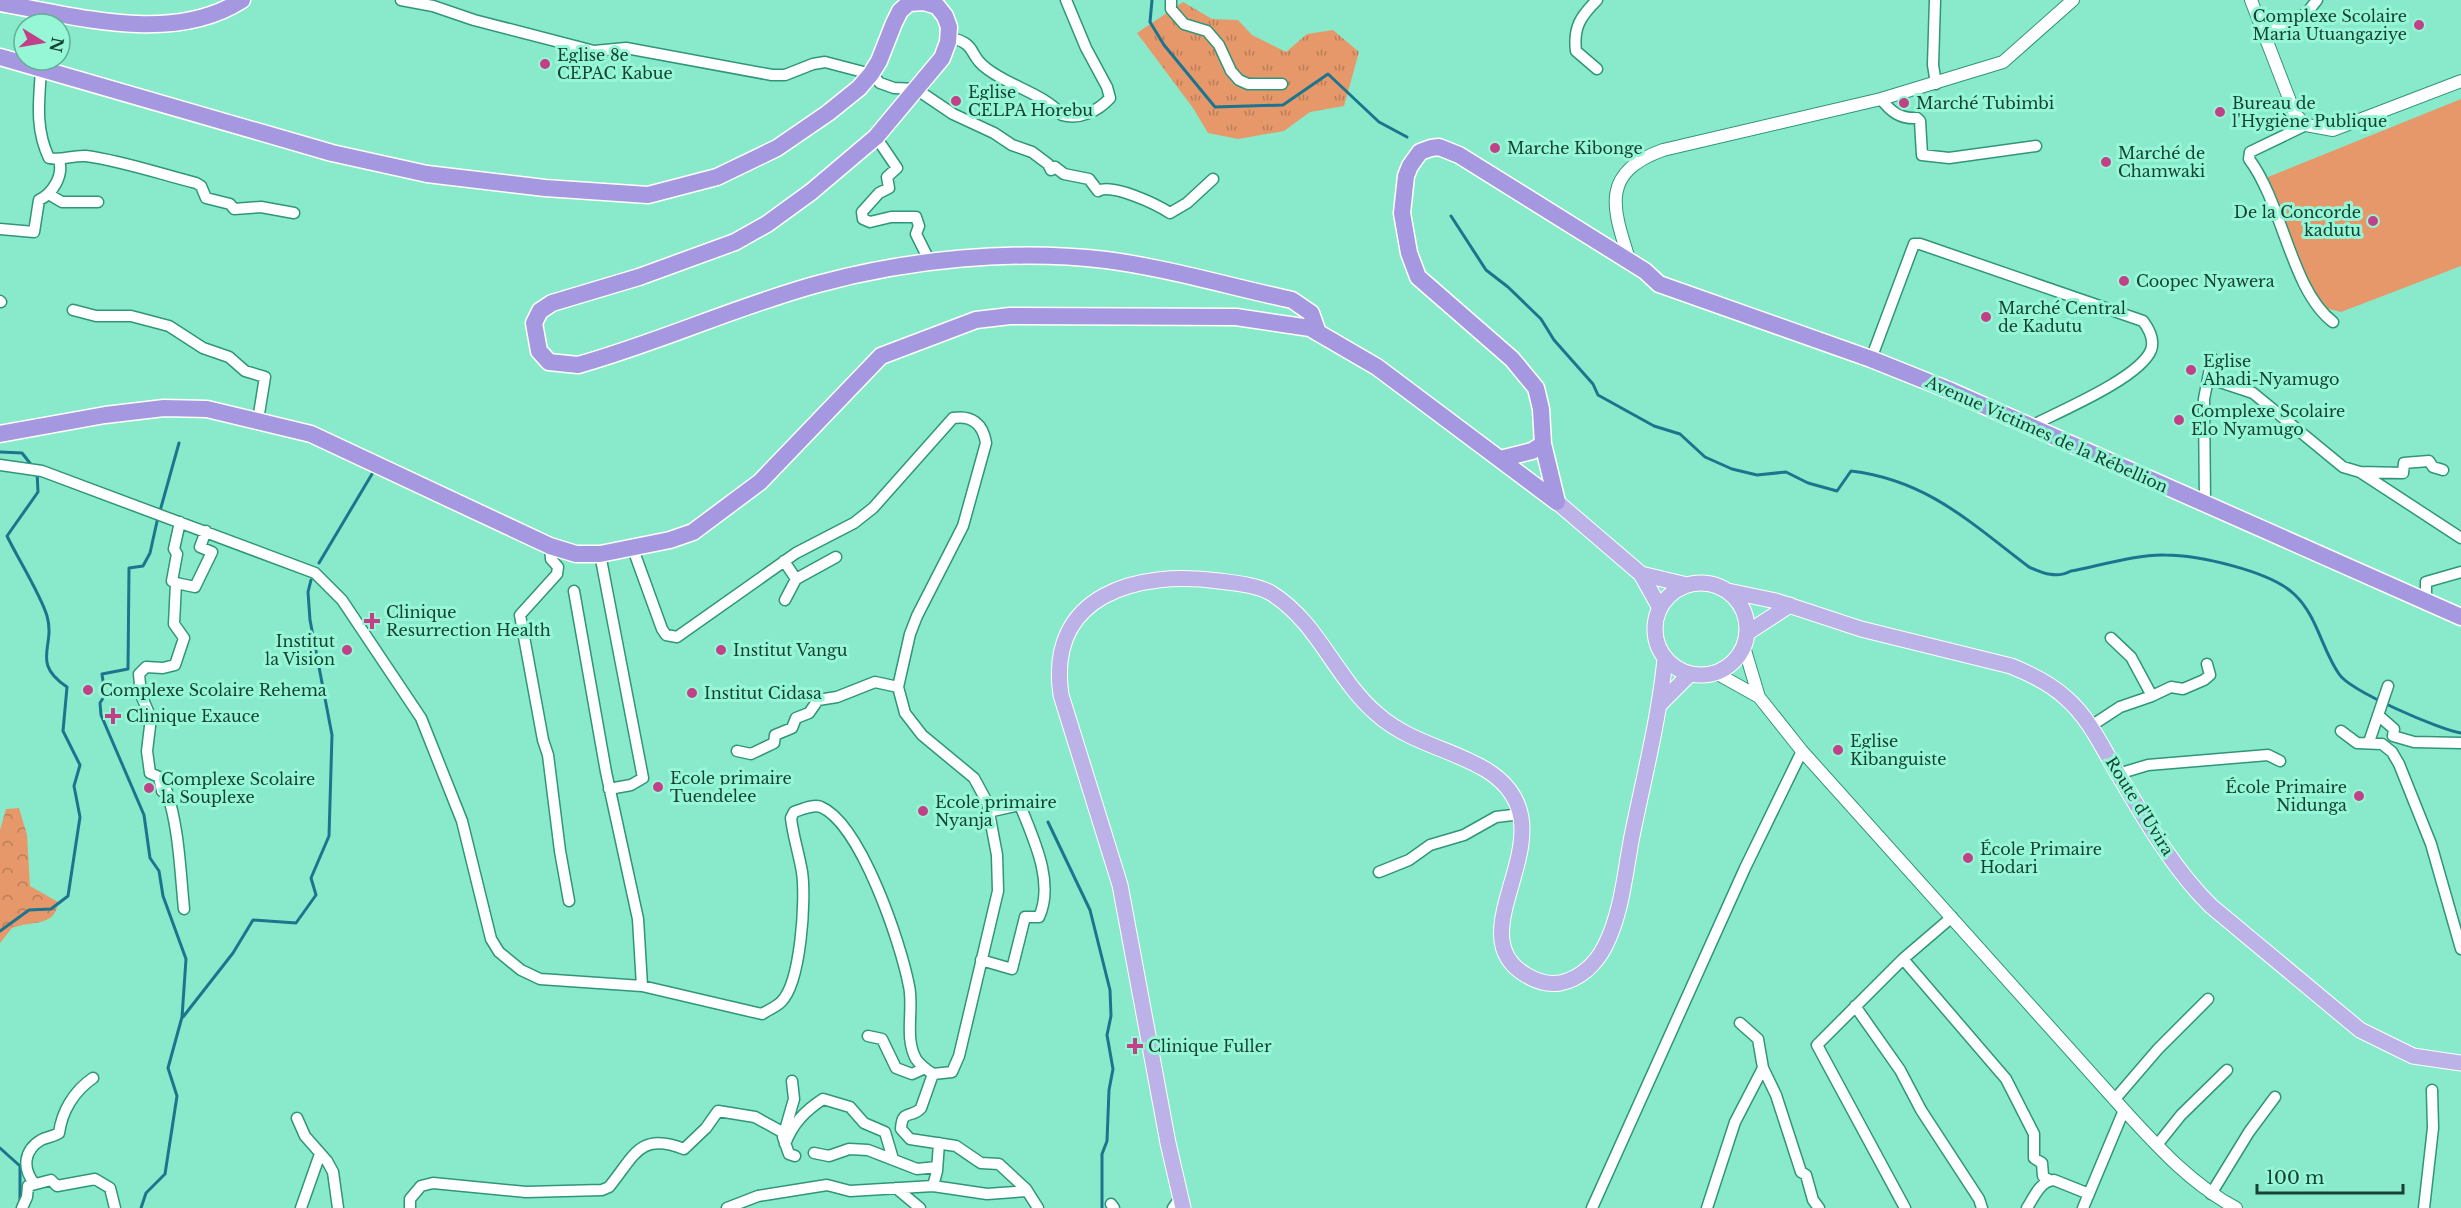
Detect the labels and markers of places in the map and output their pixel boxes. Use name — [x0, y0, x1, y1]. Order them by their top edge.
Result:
place label: Complexe Scolaire Maria Utuangaziye — [2253, 6, 2407, 44]
marker: Complexe Scolaire Maria Utuangaziye — [2412, 18, 2426, 32]
place label: Eglise 8e CEPAC Kabue — [557, 45, 673, 83]
marker: Eglise 8e CEPAC Kabue — [538, 57, 552, 71]
place label: Eglise CELPA Horebu — [968, 82, 1093, 120]
place label: Marché Tubimbi — [1916, 93, 2055, 113]
place label: Bureau de l'Hygiène Publique — [2232, 93, 2387, 131]
marker: Eglise CELPA Horebu — [949, 94, 963, 108]
marker: Marché Tubimbi — [1897, 96, 1911, 110]
marker: Bureau de l'Hygiène Publique — [2213, 105, 2227, 119]
place label: Marche Kibonge — [1507, 138, 1643, 158]
marker: Marche Kibonge — [1488, 141, 1502, 155]
place label: Marché de Chamwaki — [2118, 143, 2206, 181]
marker: Marché de Chamwaki — [2099, 155, 2113, 169]
place label: De la Concorde kadutu — [2234, 202, 2361, 240]
marker: De la Concorde kadutu — [2366, 214, 2380, 228]
place label: Coopec Nyawera — [2136, 271, 2275, 291]
marker: Coopec Nyawera — [2117, 274, 2131, 288]
place label: Marché Central de Kadutu — [1998, 298, 2126, 336]
marker: Marché Central de Kadutu — [1979, 310, 1993, 324]
place label: Eglise Ahadi-Nyamugo — [2202, 351, 2339, 389]
marker: Eglise Ahadi-Nyamugo — [2184, 363, 2198, 377]
place label: Complexe Scolaire Elo Nyamugo — [2191, 401, 2345, 439]
marker: Complexe Scolaire Elo Nyamugo — [2172, 413, 2186, 427]
place label: Clinique Resurrection Health — [386, 602, 551, 640]
marker: Clinique Resurrection Health — [363, 612, 381, 630]
place label: Institut la Vision — [265, 631, 335, 669]
place label: Institut Vangu — [733, 640, 848, 660]
marker: Institut la Vision — [340, 643, 354, 657]
marker: Institut Vangu — [714, 643, 728, 657]
place label: Complexe Scolaire Rehema — [100, 680, 327, 700]
marker: Complexe Scolaire Rehema — [81, 683, 95, 697]
place label: Institut Cidasa — [704, 683, 822, 703]
marker: Institut Cidasa — [685, 686, 699, 700]
place label: Clinique Exauce — [126, 706, 260, 726]
marker: Clinique Exauce — [104, 707, 122, 725]
place label: Eglise Kibanguiste — [1850, 731, 1947, 769]
marker: Eglise Kibanguiste — [1831, 743, 1845, 757]
place label: Ecole primaire Tuendelee — [670, 768, 792, 806]
place label: Complexe Scolaire la Souplexe — [161, 769, 315, 807]
place label: École Primaire Nidunga — [2225, 777, 2347, 815]
marker: Ecole primaire Tuendelee — [651, 780, 665, 794]
marker: Complexe Scolaire la Souplexe — [142, 781, 156, 795]
marker: École Primaire Nidunga — [2352, 789, 2366, 803]
place label: Ecole primaire Nyanja — [935, 792, 1057, 830]
marker: Ecole primaire Nyanja — [916, 804, 930, 818]
place label: École Primaire Hodari — [1980, 839, 2102, 877]
marker: École Primaire Hodari — [1961, 851, 1975, 865]
place label: Clinique Fuller — [1148, 1036, 1272, 1056]
marker: Clinique Fuller — [1126, 1037, 1144, 1055]

